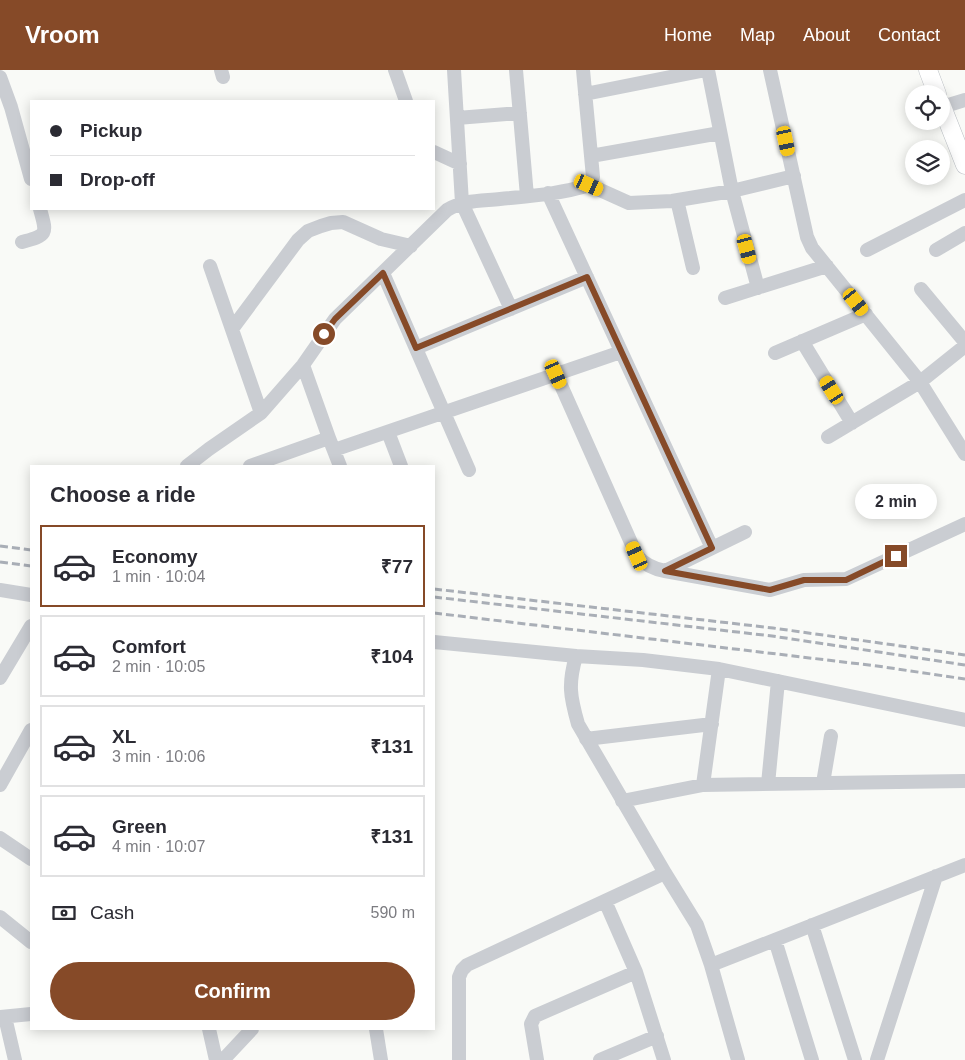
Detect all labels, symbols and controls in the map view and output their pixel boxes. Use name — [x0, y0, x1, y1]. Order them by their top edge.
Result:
text: Vroom — [25, 21, 100, 48]
text: Home — [664, 25, 712, 45]
text: Map — [740, 25, 775, 45]
text: About — [803, 25, 850, 45]
text: Contact — [878, 25, 940, 45]
map controls — [905, 85, 950, 185]
button: locate — [905, 85, 950, 130]
text: Pickup — [80, 120, 142, 141]
car — [775, 125, 796, 157]
button: layers — [905, 140, 950, 185]
text: Drop-off — [80, 169, 155, 190]
car — [572, 172, 605, 198]
car — [735, 233, 758, 265]
car — [840, 286, 871, 318]
route start — [313, 323, 335, 345]
car — [543, 357, 568, 391]
car — [817, 373, 846, 407]
text: Choose a ride — [50, 482, 195, 507]
callout: 2 min — [855, 484, 937, 518]
text: 2 min — [875, 493, 917, 510]
car — [624, 539, 649, 573]
icon: car — [52, 544, 97, 589]
route end — [885, 545, 907, 567]
text: Economy — [112, 546, 198, 567]
text: ₹77 — [381, 556, 413, 577]
text: 1 min · 10:04 — [112, 568, 205, 585]
icon: car — [52, 634, 97, 679]
text: Comfort — [112, 636, 186, 657]
text: ₹104 — [370, 646, 413, 667]
text: 2 min · 10:05 — [112, 658, 205, 675]
icon: car — [52, 724, 97, 769]
text: XL — [112, 726, 136, 747]
text: ₹131 — [370, 736, 413, 757]
text: 3 min · 10:06 — [112, 748, 205, 765]
icon: car — [52, 814, 97, 859]
text: Green — [112, 816, 167, 837]
text: ₹131 — [370, 826, 413, 847]
text: 4 min · 10:07 — [112, 838, 205, 855]
icon: cash — [50, 899, 78, 927]
text: Cash — [90, 902, 134, 923]
text: 590 m — [371, 904, 415, 921]
button: Confirm — [50, 962, 415, 1020]

